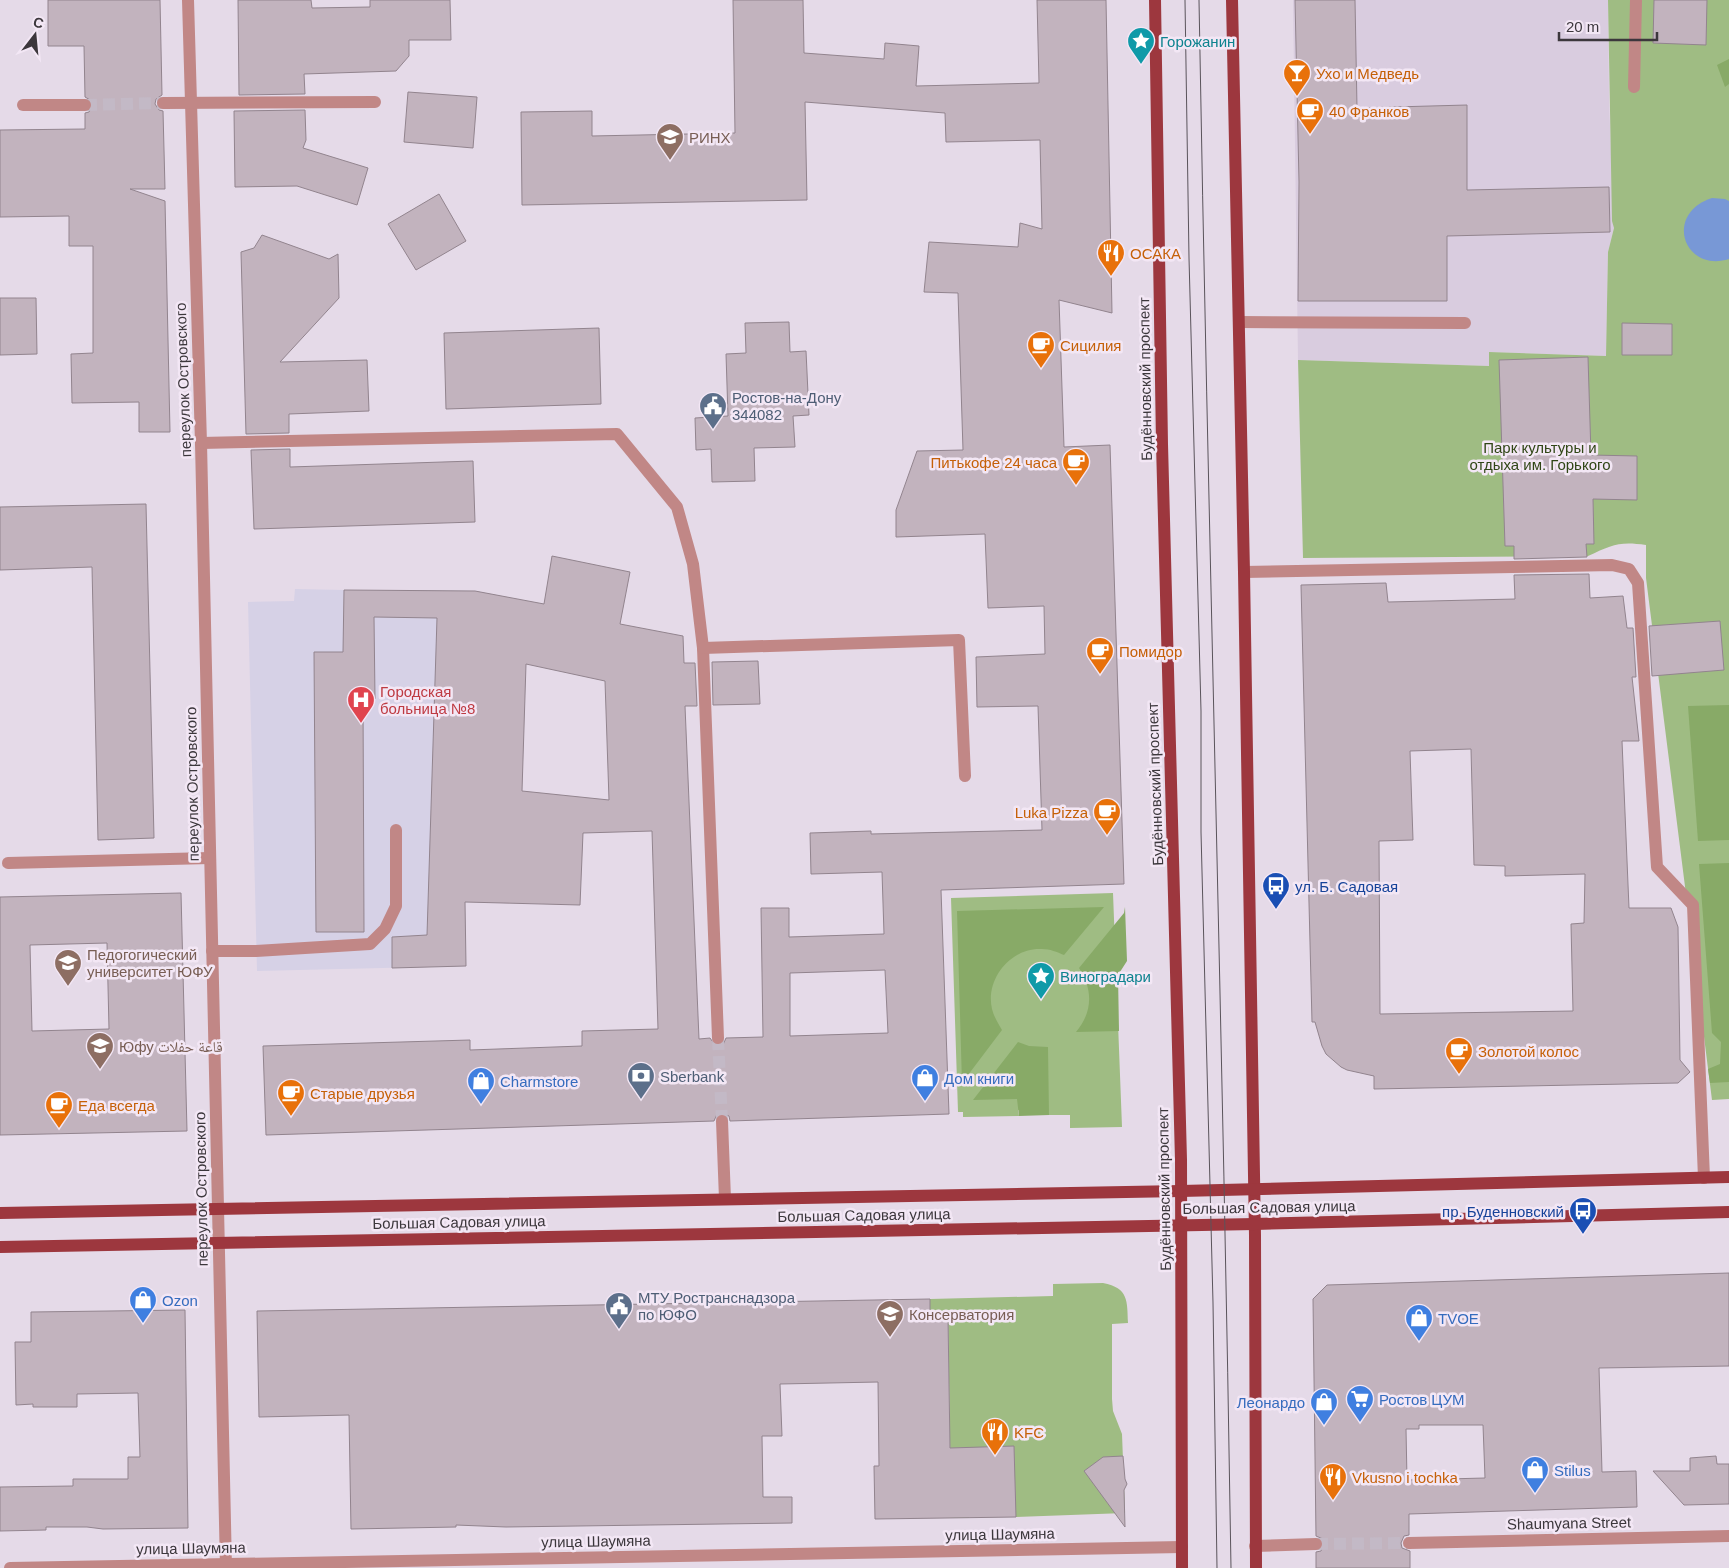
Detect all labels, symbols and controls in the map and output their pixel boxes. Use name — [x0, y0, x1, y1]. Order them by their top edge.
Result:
north arrow — [10, 10, 60, 60]
scale bar — [1559, 10, 1656, 42]
text: С — [32, 13, 46, 32]
text: 20 m — [1566, 18, 1599, 35]
place icon: Горожанин — [1126, 26, 1156, 65]
place label: Горожанин — [1160, 33, 1235, 50]
bar icon: Ухо и Медведь — [1282, 58, 1312, 97]
place label: Ухо и Медведь — [1316, 65, 1419, 82]
cafe icon: 40 Франков — [1295, 96, 1325, 135]
place label: 40 Франков — [1329, 103, 1409, 120]
school or university icon: РИНХ — [655, 122, 685, 161]
place label: РИНХ — [689, 129, 731, 146]
restaurant icon: ОСАКА — [1096, 238, 1126, 277]
place label: ОСАКА — [1130, 245, 1181, 262]
street label: Будённовский проспект — [1135, 297, 1155, 461]
street label: переулок Островского — [172, 302, 194, 458]
cafe icon: Сицилия — [1026, 330, 1056, 369]
place label: Сицилия — [1060, 337, 1121, 354]
place label: Ростов-на-Дону 344082 — [732, 389, 842, 423]
public building icon: Ростов-на-Дону 344082 — [698, 391, 728, 430]
park label: Парк культуры и отдыха им. Горького — [1470, 439, 1610, 473]
cafe icon: Питькофе 24 часа — [1061, 447, 1091, 486]
place label: Питькофе 24 часа — [930, 454, 1058, 471]
cafe icon: Помидор — [1085, 636, 1115, 675]
place label: Помидор — [1119, 643, 1182, 660]
place label: Городская больница №8 — [380, 683, 475, 717]
hospital icon: Городская больница №8 — [346, 685, 376, 724]
street label: Будённовский проспект — [1144, 702, 1166, 866]
street label: переулок Островского — [182, 706, 202, 862]
cafe icon: Luka Pizza — [1092, 797, 1122, 836]
place label: Luka Pizza — [1015, 804, 1089, 821]
bus stop icon: ул. Б. Садовая — [1261, 871, 1291, 910]
place label: ул. Б. Садовая — [1295, 878, 1398, 895]
place label: Педогогический университет ЮФУ — [87, 946, 213, 980]
school or university icon: Педогогический университет ЮФУ — [53, 948, 83, 987]
place icon: Виноградари — [1026, 961, 1056, 1000]
place label: Виноградари — [1060, 968, 1151, 985]
school or university icon: Юфу قاعة حفلات — [85, 1031, 115, 1070]
cafe icon: Золотой колос — [1444, 1036, 1474, 1075]
place label: Юфу قاعة حفلات — [119, 1038, 223, 1055]
place label: Золотой колос — [1478, 1043, 1580, 1060]
bank icon: Sberbank — [626, 1061, 656, 1100]
shop icon: Дом книги — [910, 1063, 940, 1102]
shop icon: Charmstore — [466, 1066, 496, 1105]
place label: Sberbank — [660, 1068, 725, 1085]
place label: Дом книги — [944, 1070, 1014, 1087]
place label: Charmstore — [500, 1073, 578, 1090]
cafe icon: Старые друзья — [276, 1078, 306, 1117]
place label: Старые друзья — [310, 1085, 415, 1102]
cafe icon: Еда всегда — [44, 1090, 74, 1129]
place label: Еда всегда — [78, 1097, 155, 1114]
street label: Будённовский проспект — [1154, 1107, 1174, 1271]
street label: переулок Островского — [191, 1111, 211, 1267]
bus stop icon: пр. Буденновский — [1568, 1196, 1598, 1235]
street label: Большая Садовая улица — [1182, 1197, 1356, 1217]
place label: пр. Буденновский — [1442, 1203, 1564, 1220]
street label: Большая Садовая улица — [777, 1205, 951, 1225]
street label: Большая Садовая улица — [372, 1212, 546, 1232]
shop icon: Ozon — [128, 1285, 158, 1324]
place label: МТУ Ространснадзора по ЮФО — [638, 1289, 796, 1323]
public building icon: МТУ Ространснадзора по ЮФО — [604, 1291, 634, 1330]
place label: Ozon — [162, 1292, 198, 1309]
school or university icon: Консерватория — [875, 1299, 905, 1338]
shop icon: TVOE — [1404, 1303, 1434, 1342]
place label: Консерватория — [909, 1306, 1014, 1323]
place label: TVOE — [1438, 1310, 1479, 1327]
supermarket icon: Ростов ЦУМ — [1345, 1384, 1375, 1423]
shop icon: Леонардо — [1309, 1387, 1339, 1426]
place label: Ростов ЦУМ — [1379, 1391, 1465, 1408]
place label: Леонардо — [1237, 1394, 1305, 1411]
restaurant icon: KFC — [980, 1417, 1010, 1456]
place label: KFC — [1014, 1424, 1044, 1441]
shop icon: Stilus — [1520, 1455, 1550, 1494]
restaurant icon: Vkusno i tochka — [1318, 1462, 1348, 1501]
place label: Stilus — [1554, 1462, 1591, 1479]
place label: Vkusno i tochka — [1352, 1469, 1459, 1486]
street label: Shaumyana Street — [1507, 1513, 1632, 1533]
street label: улица Шаумяна — [945, 1525, 1056, 1543]
street label: улица Шаумяна — [541, 1532, 652, 1550]
street label: улица Шаумяна — [136, 1539, 247, 1557]

